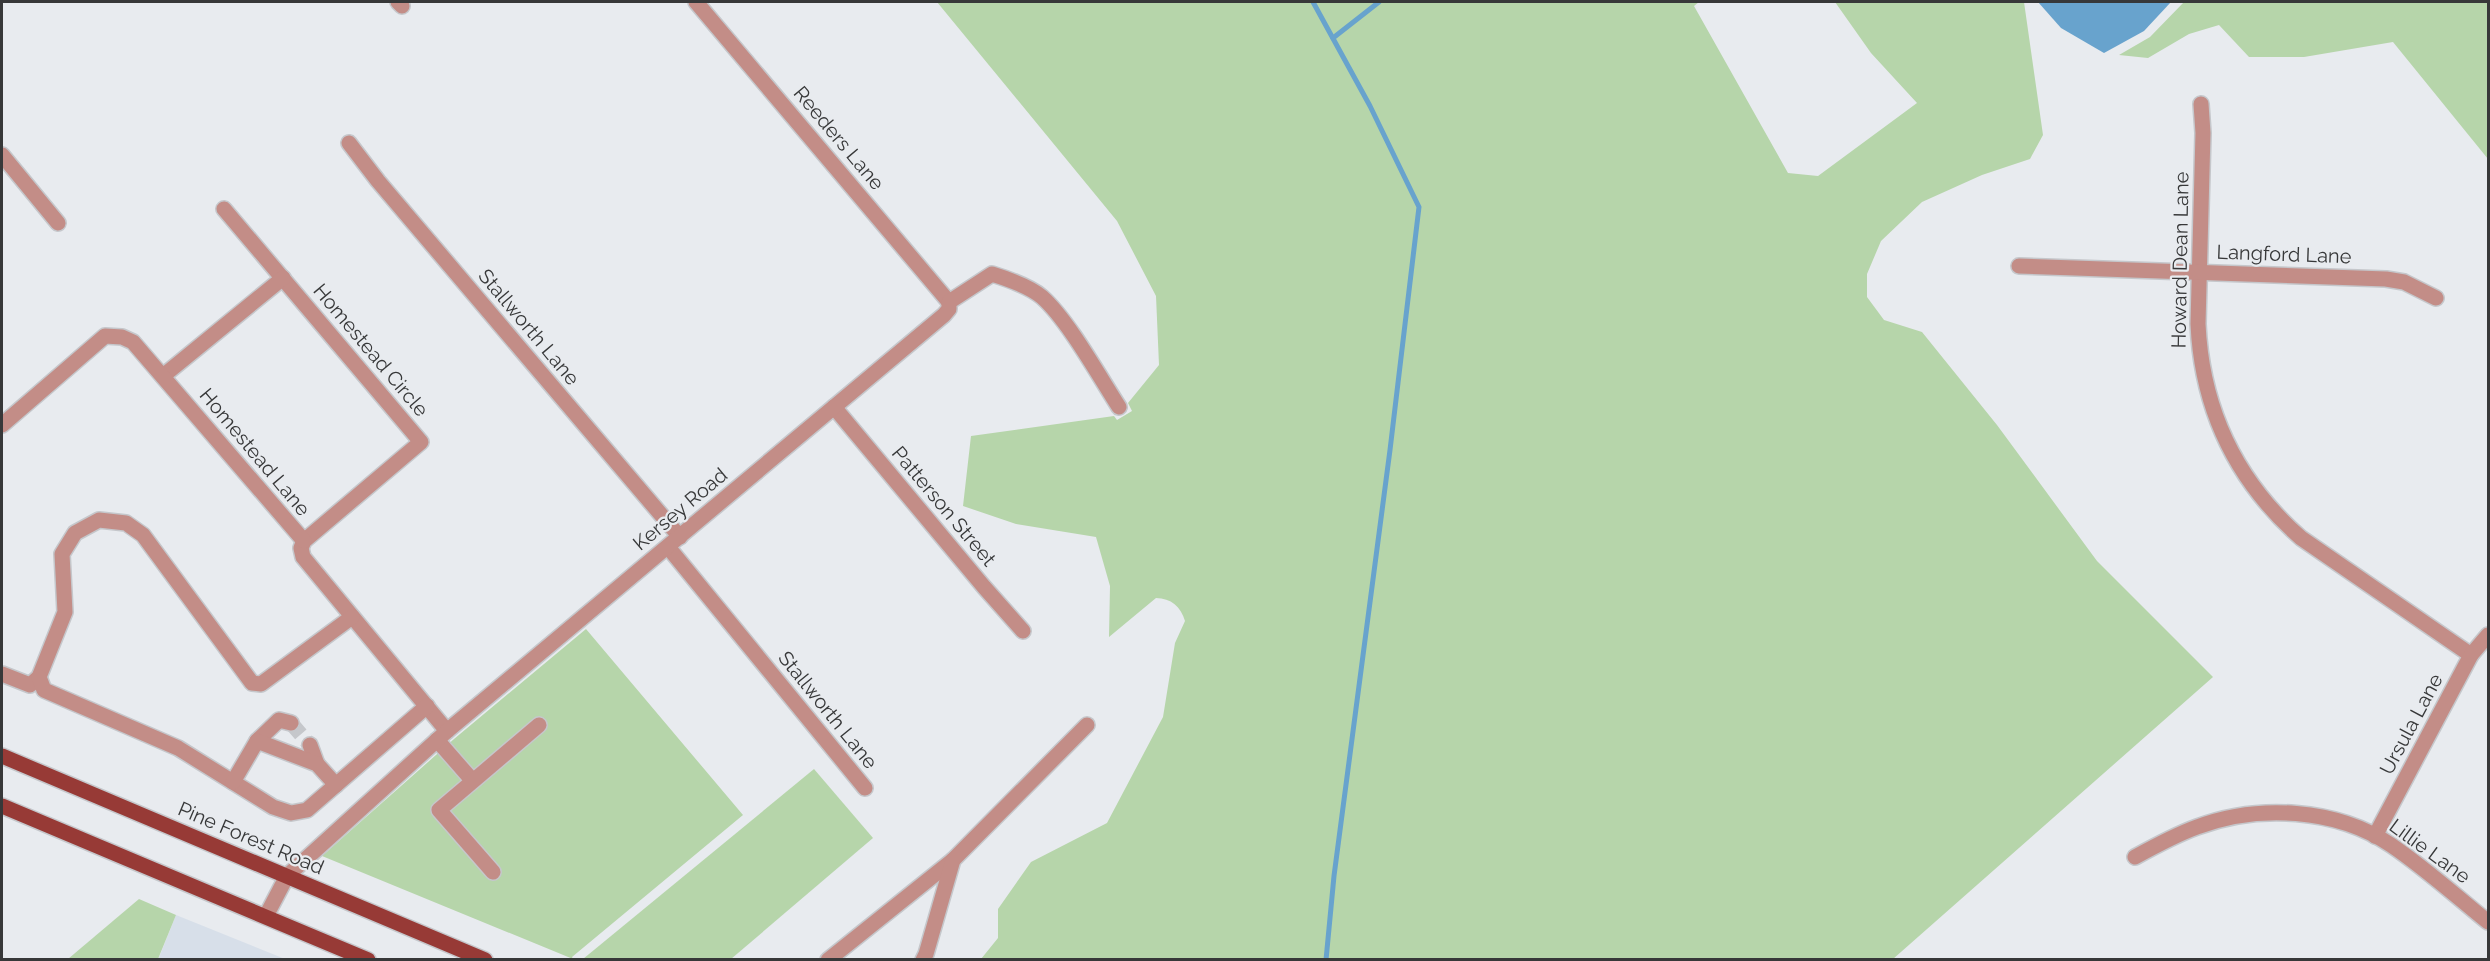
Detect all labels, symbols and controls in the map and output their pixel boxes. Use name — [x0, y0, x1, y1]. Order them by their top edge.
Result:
street label: Reeders Lane — [789, 81, 890, 195]
street label: Howard Dean Lane — [2166, 171, 2194, 349]
street label: Langford Lane — [2216, 240, 2352, 268]
street label: Stallworth Lane — [473, 264, 585, 390]
street label: Homestead Circle — [308, 279, 434, 421]
street label: Homestead Lane — [195, 383, 315, 521]
street label: Patterson Street — [887, 441, 1001, 571]
street label: Kersey Road — [628, 463, 732, 555]
street label: Stallworth Lane — [773, 646, 883, 774]
street label: Ursula Lane — [2374, 669, 2448, 779]
street label: Pine Forest Road — [174, 796, 328, 880]
street label: Lillie Lane — [2385, 814, 2475, 889]

